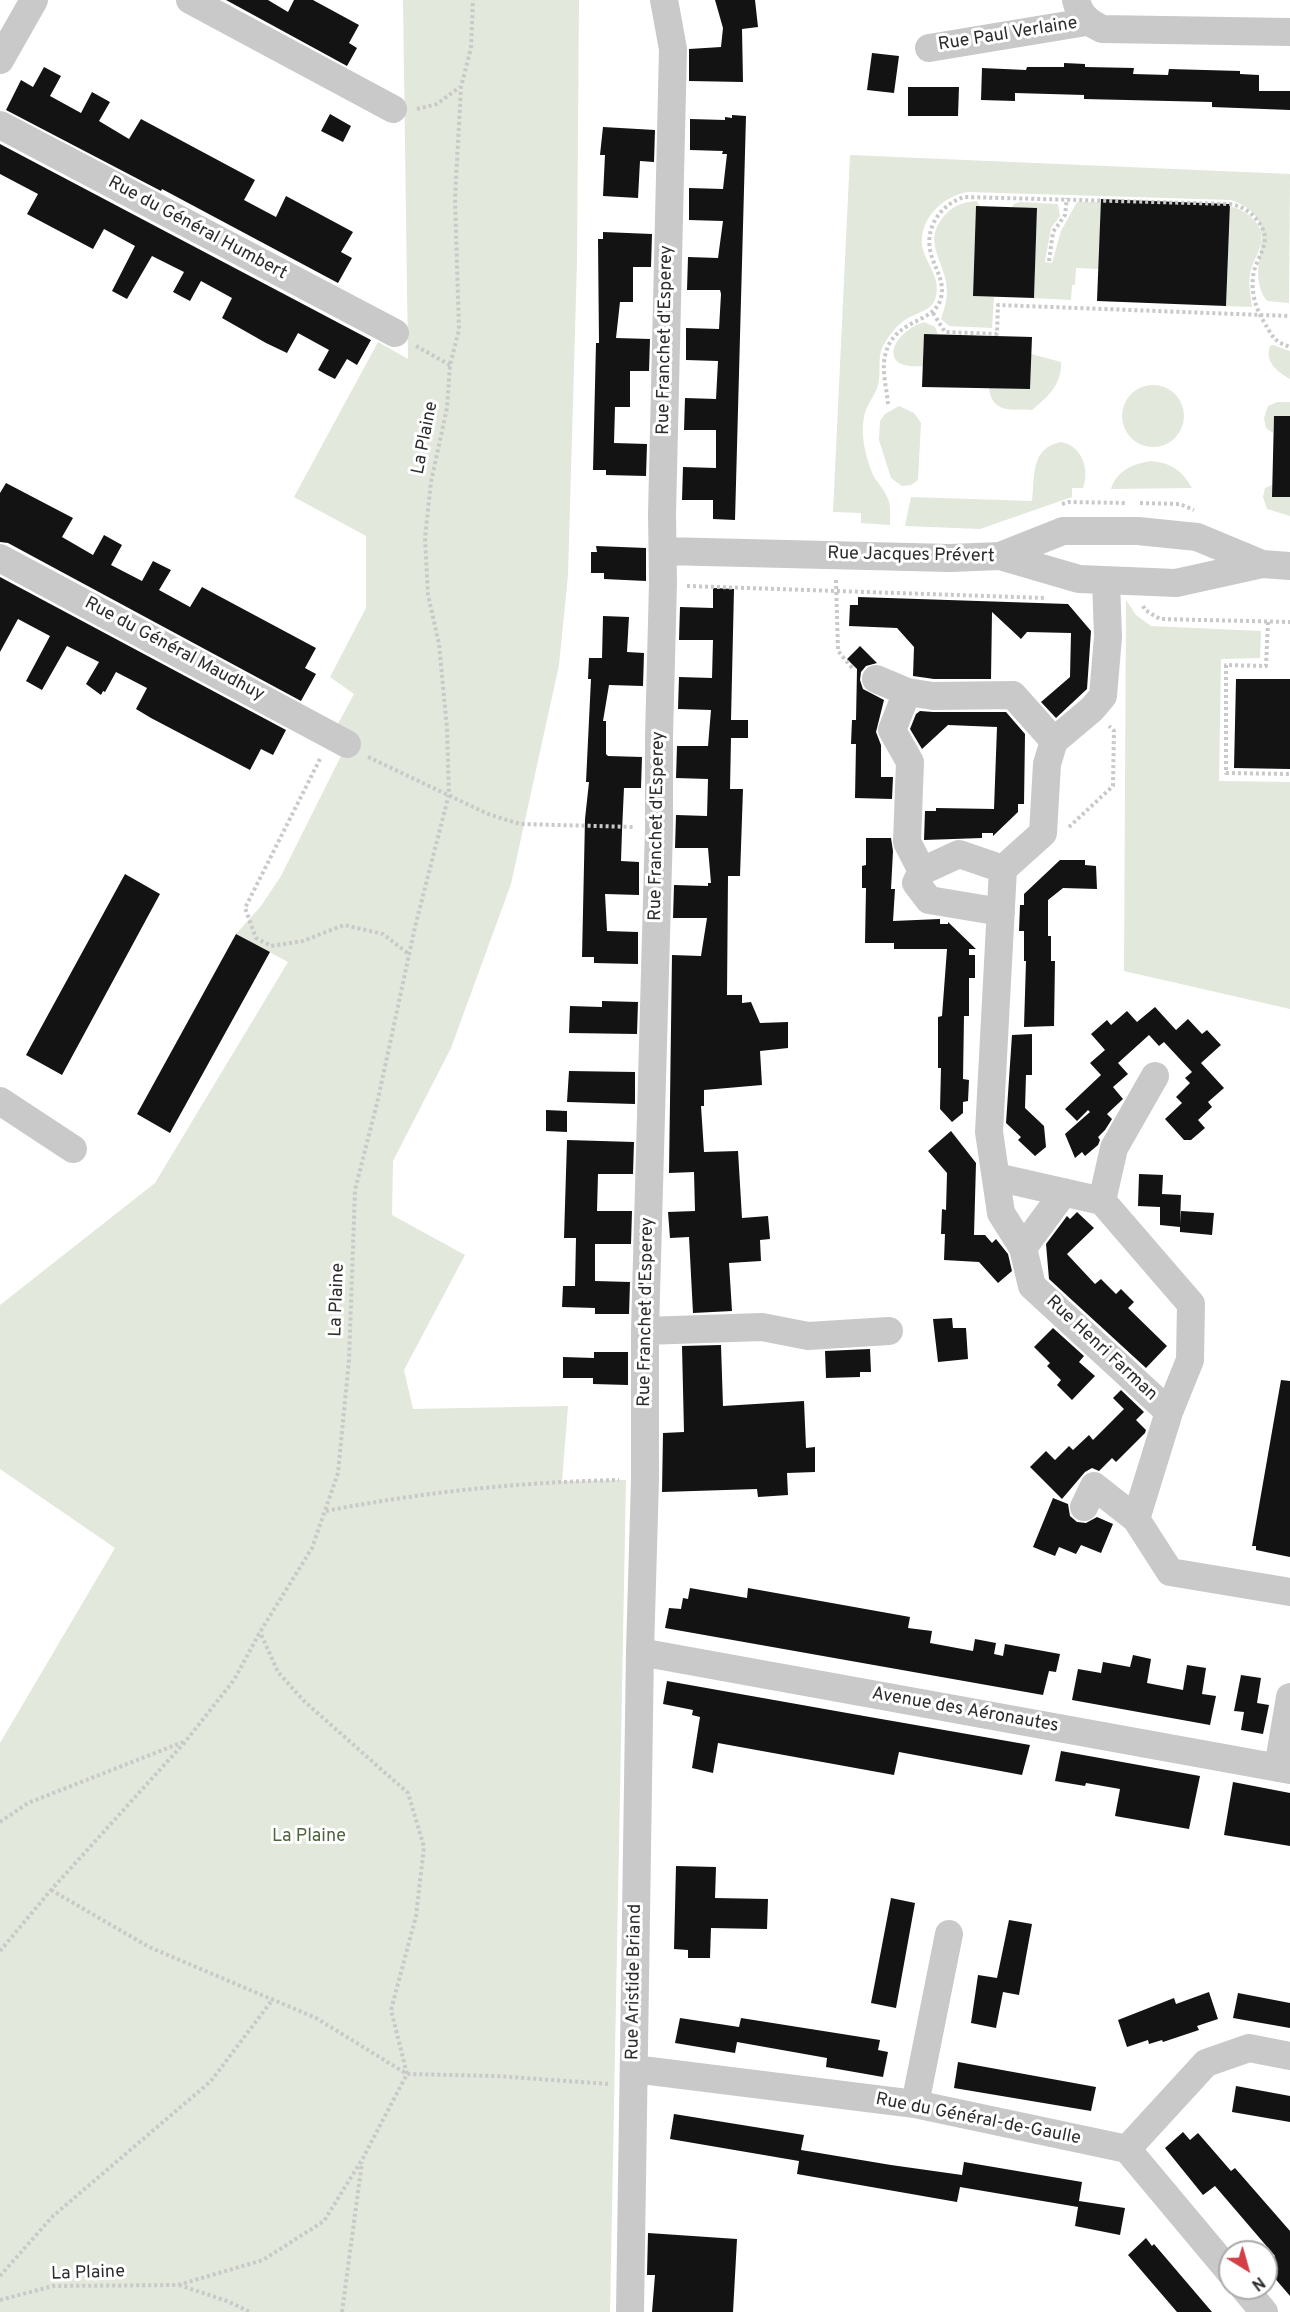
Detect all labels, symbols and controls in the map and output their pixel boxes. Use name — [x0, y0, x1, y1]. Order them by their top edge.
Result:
street label: Rue Paul Verlaine — [937, 13, 1079, 57]
street label: Rue du Général Humbert — [104, 173, 290, 285]
street label: Rue Franchet d'Esperey — [654, 245, 678, 435]
street label: La Plaine — [408, 400, 444, 476]
street label: Rue Jacques Prévert — [827, 544, 995, 568]
street label: Rue du Général Maudhuy — [80, 593, 268, 707]
street label: Rue Franchet d'Esperey — [646, 731, 670, 921]
street label: Rue Franchet d'Esperey — [635, 1217, 659, 1407]
street label: La Plaine — [326, 1263, 350, 1337]
street label: Rue Henri Farman — [1041, 1292, 1161, 1406]
street label: Avenue des Aéronautes — [870, 1684, 1060, 1738]
park label: La Plaine — [272, 1826, 346, 1848]
street label: Rue Aristide Briand — [623, 1904, 647, 2060]
street label: Rue du Général-de-Gaulle — [874, 2089, 1082, 2151]
north arrow — [1218, 2240, 1278, 2300]
street label: La Plaine — [51, 2262, 125, 2286]
text: N — [1247, 2271, 1268, 2294]

